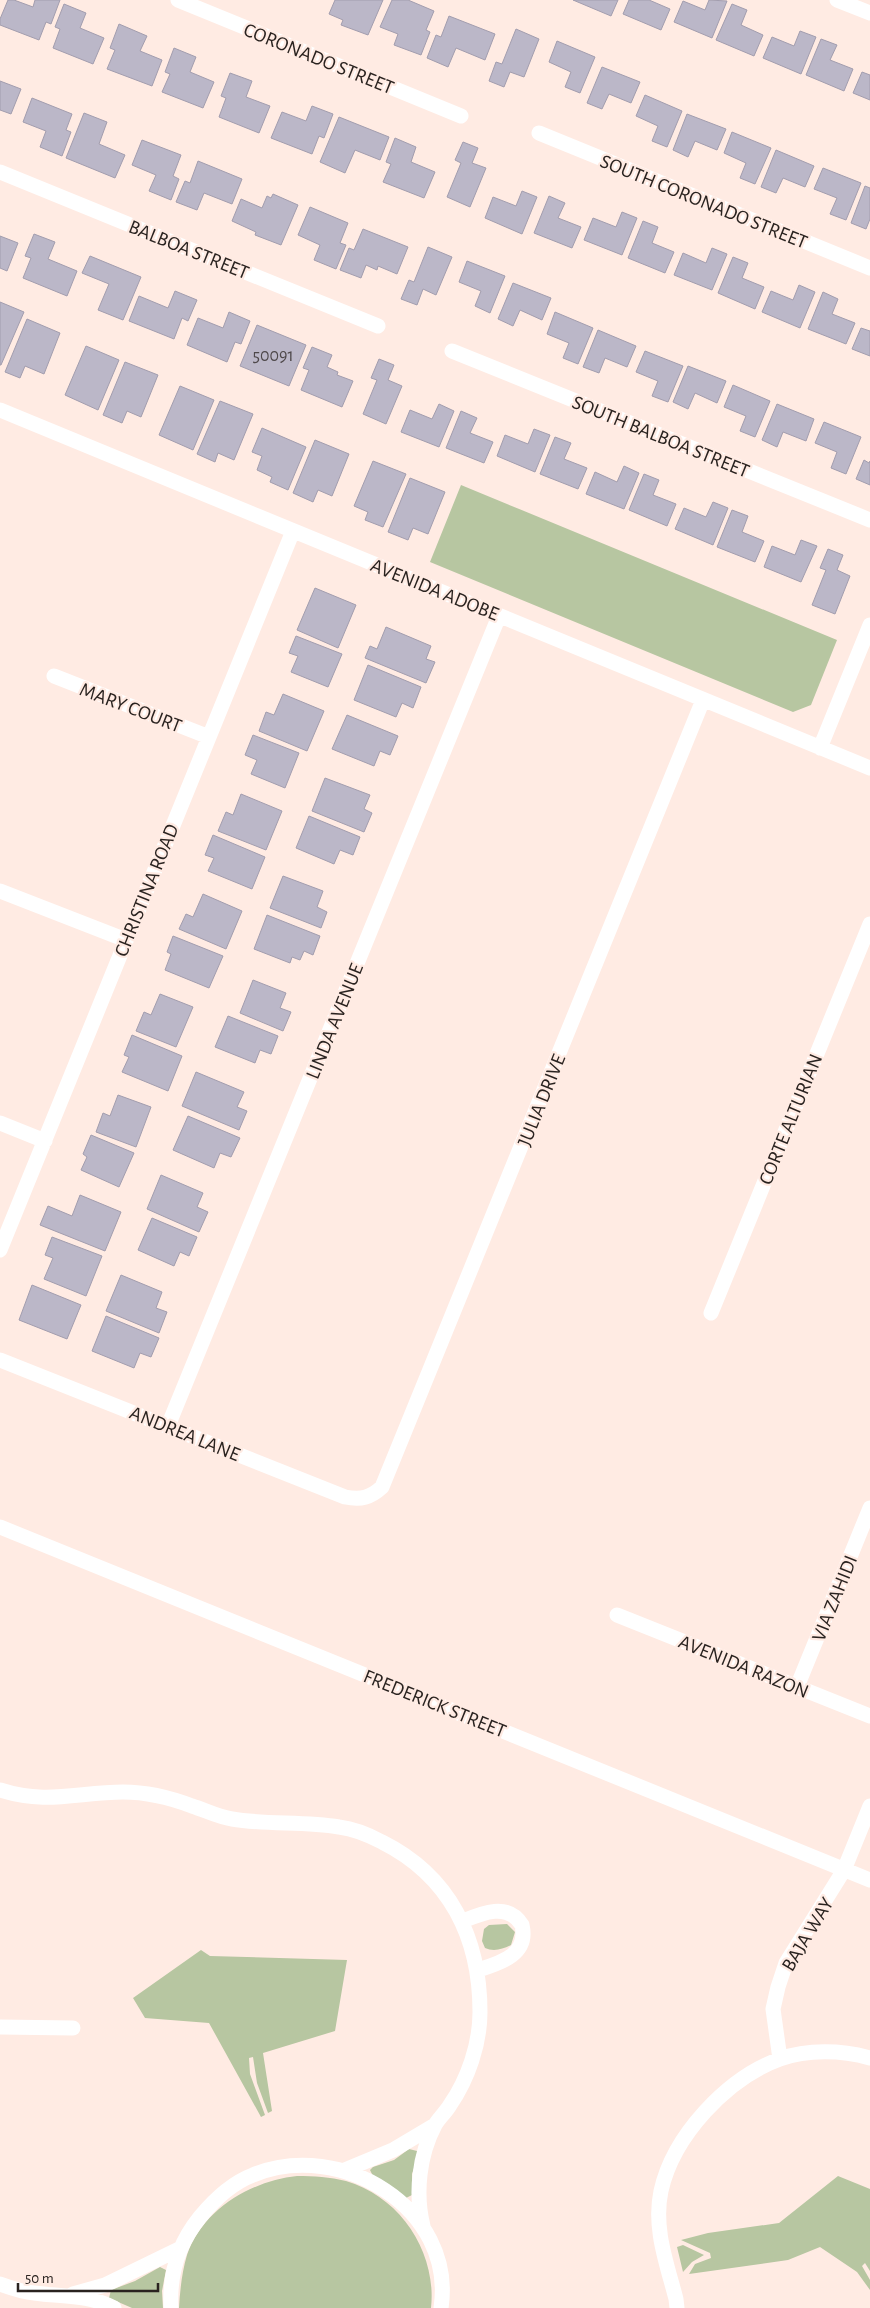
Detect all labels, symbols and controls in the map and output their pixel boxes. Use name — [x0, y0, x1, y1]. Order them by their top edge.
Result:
street label: CORONADO STREET — [241, 20, 397, 98]
street label: SOUTH CORONADO STREET — [597, 151, 810, 253]
street label: BALBOA STREET — [126, 217, 252, 283]
house number: 50091 — [252, 347, 294, 365]
street label: SOUTH BALBOA STREET — [569, 392, 752, 482]
street label: AVENIDA ADOBE — [368, 555, 502, 625]
street label: MARY COURT — [77, 679, 185, 737]
street label: CHRISTINA ROAD — [111, 821, 183, 960]
street label: LINDA AVENUE — [303, 960, 367, 1082]
street label: JULIA DRIVE — [514, 1051, 570, 1149]
street label: CORTE ALTURIAN — [756, 1051, 826, 1188]
street label: ANDREA LANE — [127, 1403, 243, 1465]
street label: VIA ZAHIDI — [809, 1552, 861, 1644]
street label: AVENIDA RAZON — [676, 1632, 811, 1702]
street label: FREDERICK STREET — [360, 1666, 509, 1742]
street label: BAJA WAY — [778, 1894, 838, 1975]
scale bar — [18, 2260, 158, 2292]
text: 50 m — [25, 2271, 54, 2286]

